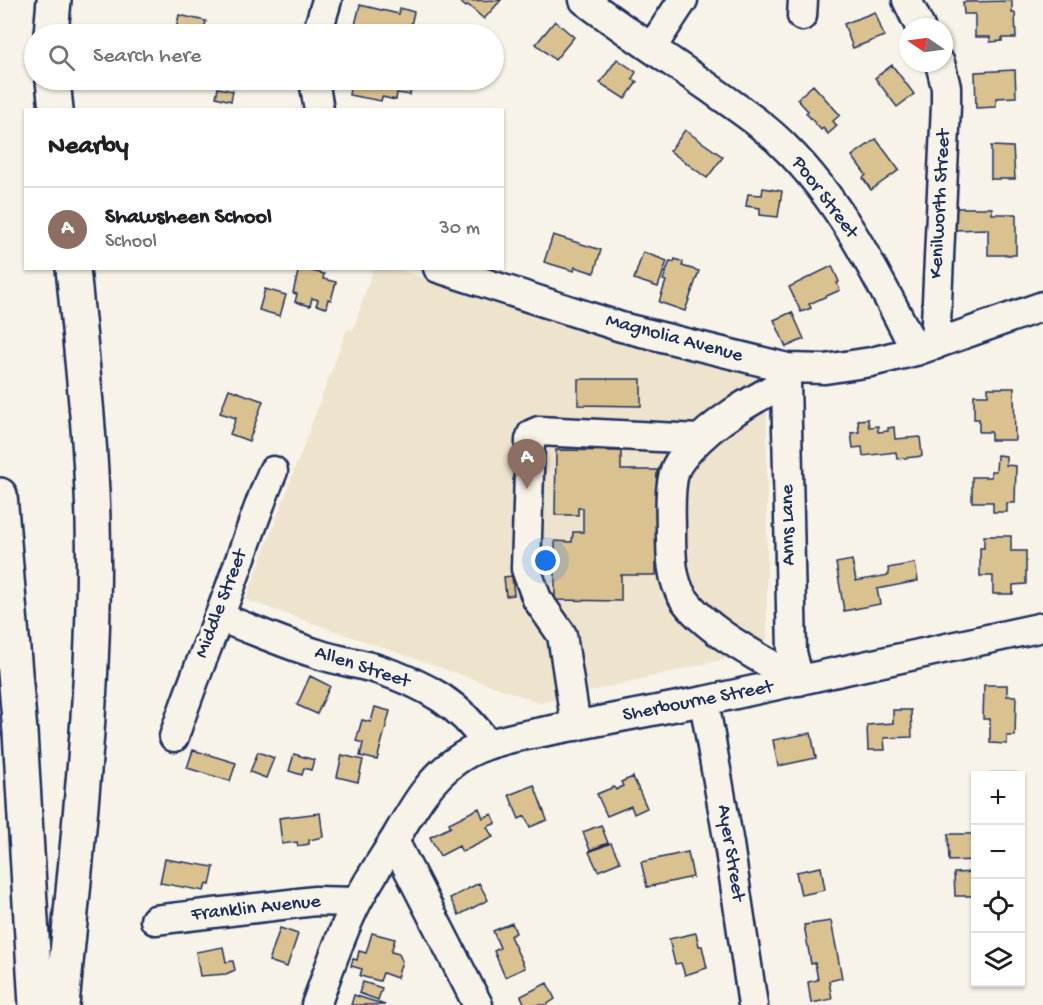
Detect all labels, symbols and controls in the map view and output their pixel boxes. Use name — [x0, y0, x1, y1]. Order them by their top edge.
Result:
north arrow — [899, 18, 953, 72]
search box — [24, 24, 504, 90]
icon: search — [45, 41, 78, 74]
text: Search here — [93, 44, 201, 70]
street label: Kenilworth Street — [926, 127, 956, 279]
text: Nearby — [48, 132, 129, 163]
street label: Poor Street — [785, 152, 863, 245]
text: Shawsheen School — [105, 205, 272, 231]
text: A — [62, 218, 73, 241]
text: 30 m — [439, 218, 480, 241]
text: School — [105, 231, 157, 254]
street label: Magnolia Avenue — [603, 310, 746, 369]
pin: A — [508, 440, 546, 489]
street label: Anns Lane — [777, 484, 801, 566]
street label: Middle Street — [191, 545, 254, 662]
your location — [531, 546, 560, 575]
street label: Allen Street — [312, 642, 414, 695]
street label: Sherbourne Street — [621, 676, 777, 728]
map controls — [971, 771, 1025, 987]
button: + — [971, 771, 1025, 825]
street label: Ayer Street — [711, 803, 749, 905]
button: − — [971, 825, 1025, 879]
button: locate — [971, 879, 1025, 933]
street label: Franklin Avenue — [189, 891, 322, 927]
button: layers — [971, 933, 1025, 987]

